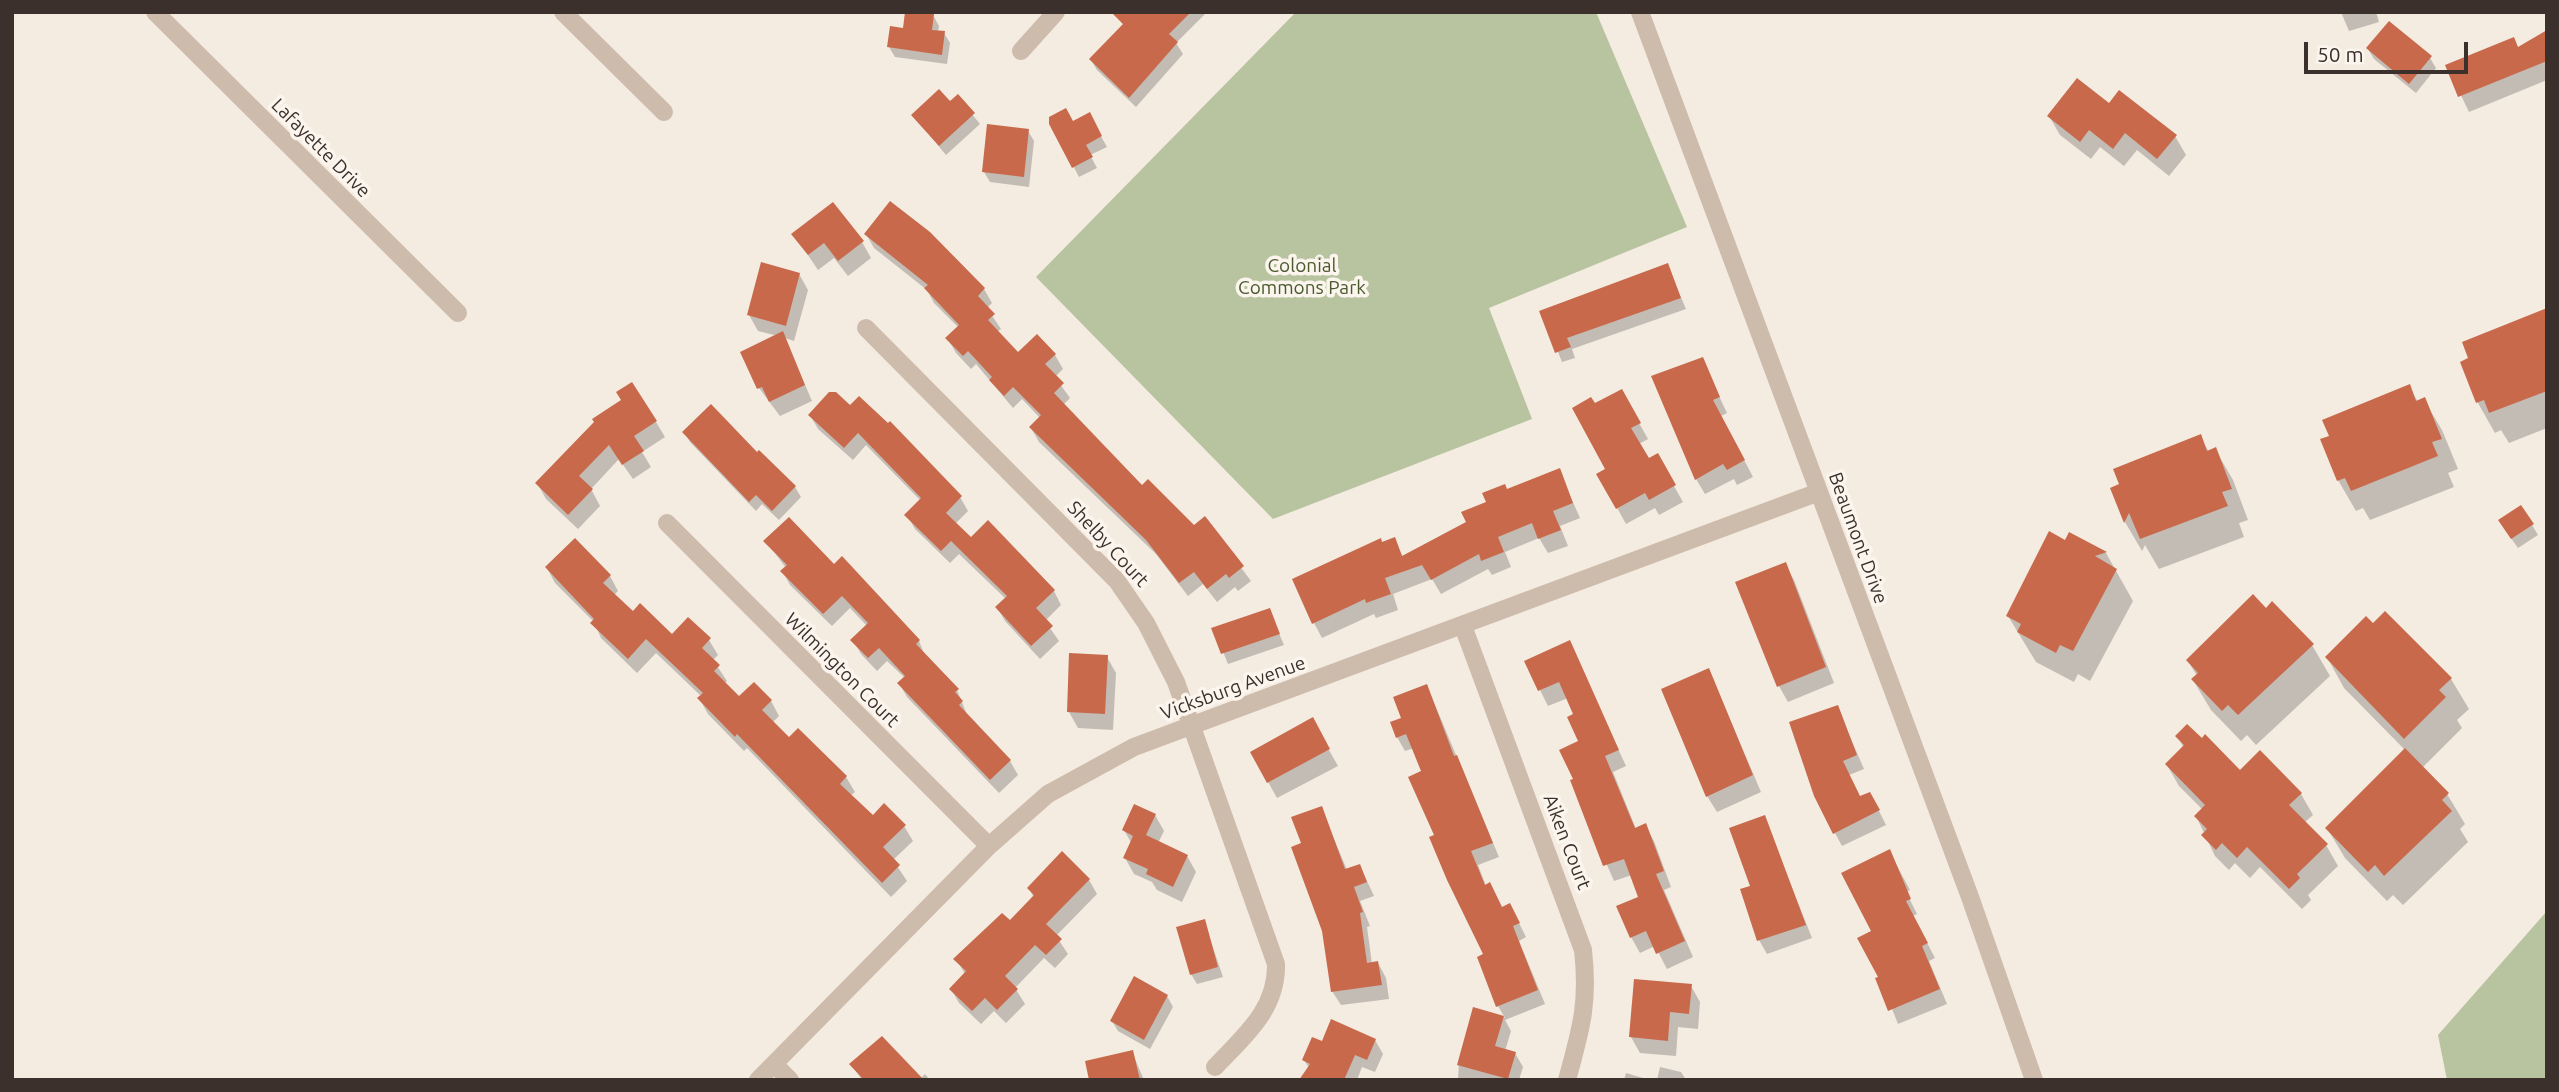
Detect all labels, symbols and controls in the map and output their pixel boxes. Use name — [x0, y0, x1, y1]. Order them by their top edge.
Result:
scale bar — [2307, 28, 2472, 72]
text: 50 m — [2317, 42, 2364, 66]
street label: Lafayette Drive — [267, 94, 375, 202]
park label: Colonial Commons Park — [1238, 255, 1366, 299]
street label: Beaumont Drive — [1824, 469, 1892, 607]
street label: Shelby Court — [1062, 496, 1154, 592]
street label: Wilmington Court — [780, 608, 904, 732]
street label: Vicksburg Avenue — [1157, 651, 1309, 725]
street label: Aiken Court — [1538, 791, 1596, 893]

